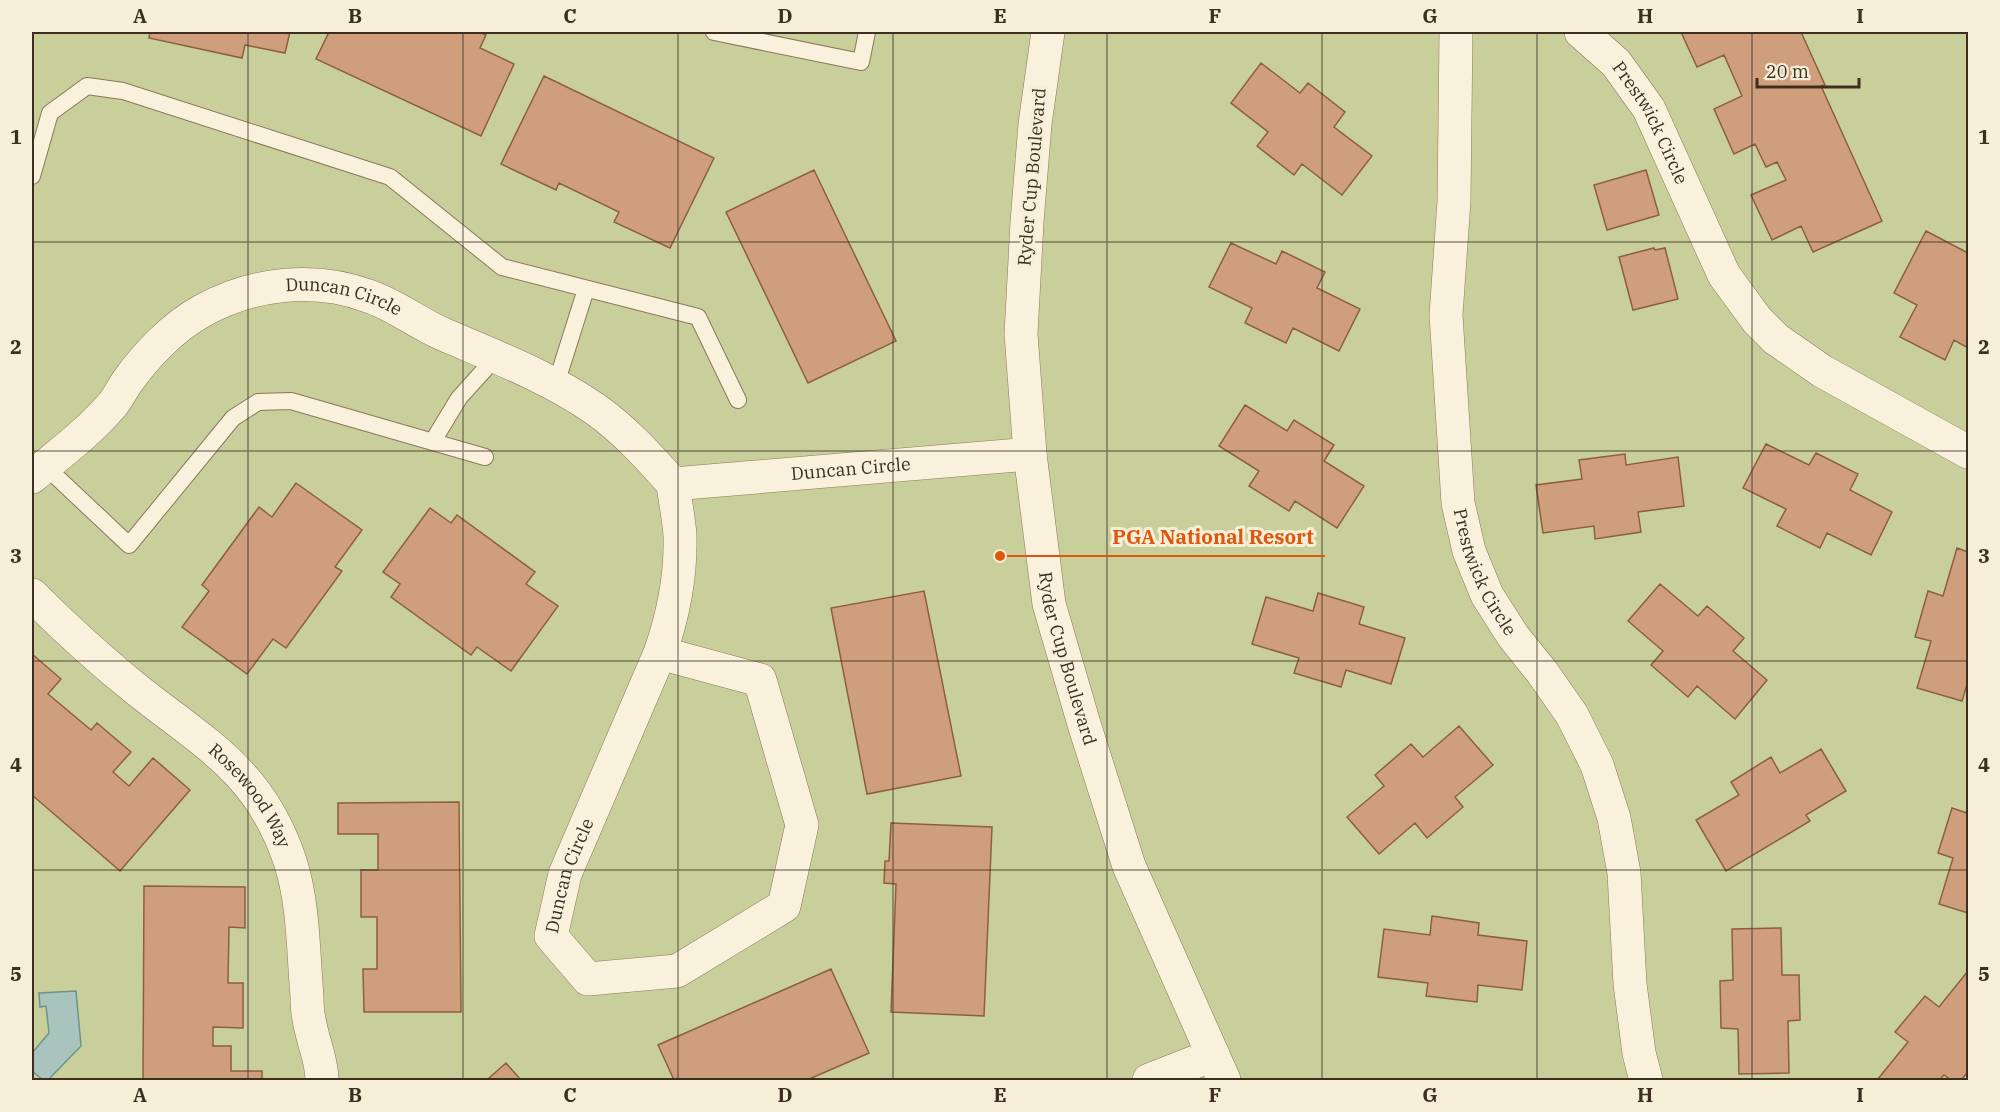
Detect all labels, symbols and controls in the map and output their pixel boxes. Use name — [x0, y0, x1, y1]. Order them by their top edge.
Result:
text: A — [133, 2, 147, 29]
text: B — [348, 2, 362, 29]
text: C — [563, 2, 577, 29]
text: D — [777, 2, 793, 29]
text: E — [993, 2, 1007, 29]
text: F — [1209, 2, 1221, 29]
text: G — [1422, 2, 1438, 29]
text: H — [1637, 2, 1653, 29]
text: I — [1856, 2, 1864, 29]
scale bar — [1757, 51, 1859, 89]
street label: Prestwick Circle — [1607, 57, 1693, 188]
text: 20 m — [1766, 60, 1809, 83]
street label: Ryder Cup Boulevard — [1012, 87, 1051, 267]
text: 1 — [10, 123, 22, 150]
text: 1 — [1978, 123, 1990, 150]
street label: Duncan Circle — [285, 273, 406, 321]
text: 2 — [10, 333, 22, 360]
text: 2 — [1978, 333, 1990, 360]
street label: Duncan Circle — [790, 452, 911, 485]
street label: Prestwick Circle — [1449, 506, 1522, 640]
callout: PGA National Resort — [1100, 518, 1325, 556]
text: PGA National Resort — [1112, 523, 1314, 550]
text: 3 — [10, 542, 22, 569]
text: 3 — [1978, 542, 1990, 569]
street label: Ryder Cup Boulevard — [1034, 570, 1102, 748]
street label: Rosewood Way — [204, 738, 296, 852]
text: 4 — [10, 751, 22, 778]
text: 4 — [1978, 751, 1990, 778]
street label: Duncan Circle — [540, 815, 599, 935]
text: 5 — [10, 960, 22, 987]
text: 5 — [1978, 960, 1990, 987]
text: A — [133, 1081, 147, 1108]
text: B — [348, 1081, 362, 1108]
text: C — [563, 1081, 577, 1108]
text: D — [777, 1081, 793, 1108]
text: E — [993, 1081, 1007, 1108]
text: F — [1209, 1081, 1221, 1108]
text: G — [1422, 1081, 1438, 1108]
text: H — [1637, 1081, 1653, 1108]
text: I — [1856, 1081, 1864, 1108]

